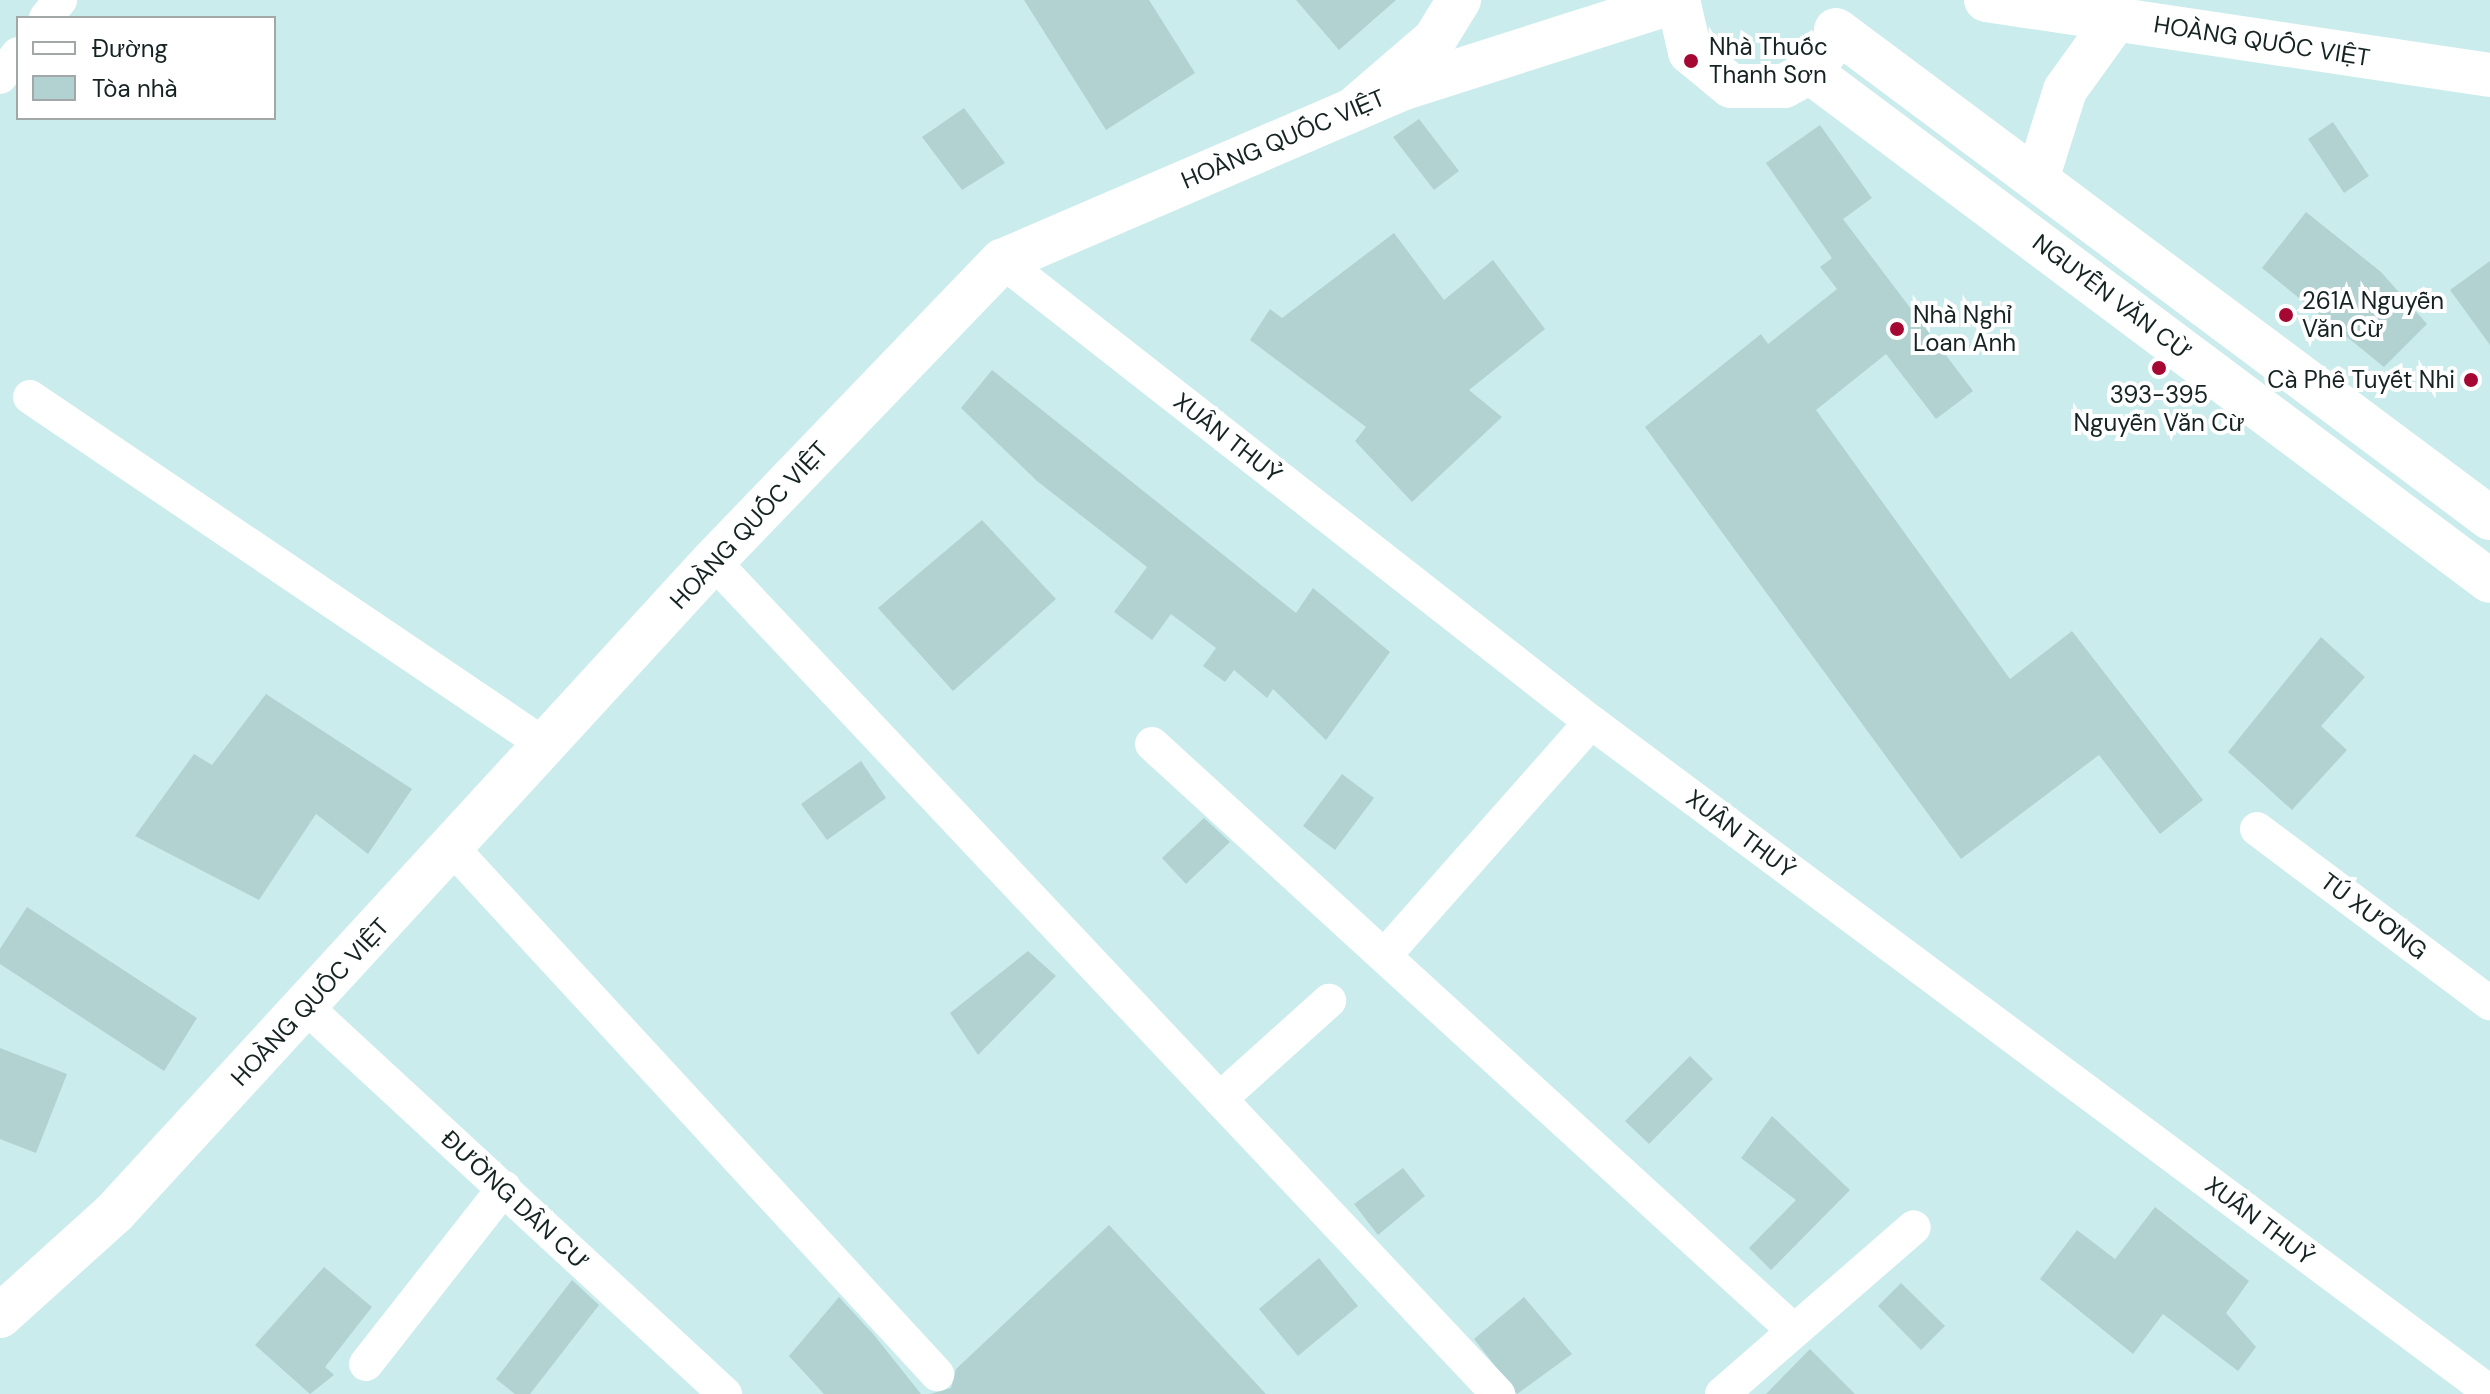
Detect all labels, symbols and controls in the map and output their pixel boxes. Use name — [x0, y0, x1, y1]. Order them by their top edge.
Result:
street label: HOÀNG QUỐC VIỆT — [2152, 10, 2372, 72]
legend — [16, 16, 276, 120]
text: Đường — [92, 33, 168, 64]
place label: Nhà Thuốc Thanh Sơn — [1709, 33, 1828, 89]
marker: Nhà Thuốc Thanh Sơn — [1680, 50, 1702, 72]
text: Tòa nhà — [92, 73, 178, 104]
street label: HOÀNG QUỐC VIỆT — [1177, 83, 1389, 195]
street label: NGUYỄN VĂN CỪ — [2027, 228, 2197, 366]
place label: 261A Nguyễn Văn Cừ — [2302, 287, 2444, 343]
place label: Nhà Nghỉ Loan Anh — [1913, 301, 2016, 357]
marker: 261A Nguyễn Văn Cừ — [2277, 306, 2295, 324]
marker: Nhà Nghỉ Loan Anh — [1888, 320, 1906, 338]
marker: 393-395 Nguyễn Văn Cừ — [2150, 359, 2168, 377]
place label: Cà Phê Tuyết Nhi — [2267, 366, 2455, 394]
marker: Cà Phê Tuyết Nhi — [2462, 371, 2480, 389]
place label: 393-395 Nguyễn Văn Cừ — [2074, 381, 2244, 437]
street label: XUÂN THUỶ — [1168, 387, 1288, 489]
street label: HOÀNG QUỐC VIỆT — [664, 435, 834, 615]
street label: XUÂN THUỶ — [1680, 783, 1802, 885]
street label: TÚ XƯƠNG — [2315, 867, 2433, 965]
street label: HOÀNG QUỐC VIỆT — [225, 912, 395, 1092]
street label: ĐƯỜNG DÂN CƯ — [435, 1124, 595, 1276]
street label: XUÂN THUỶ — [2199, 1170, 2321, 1272]

